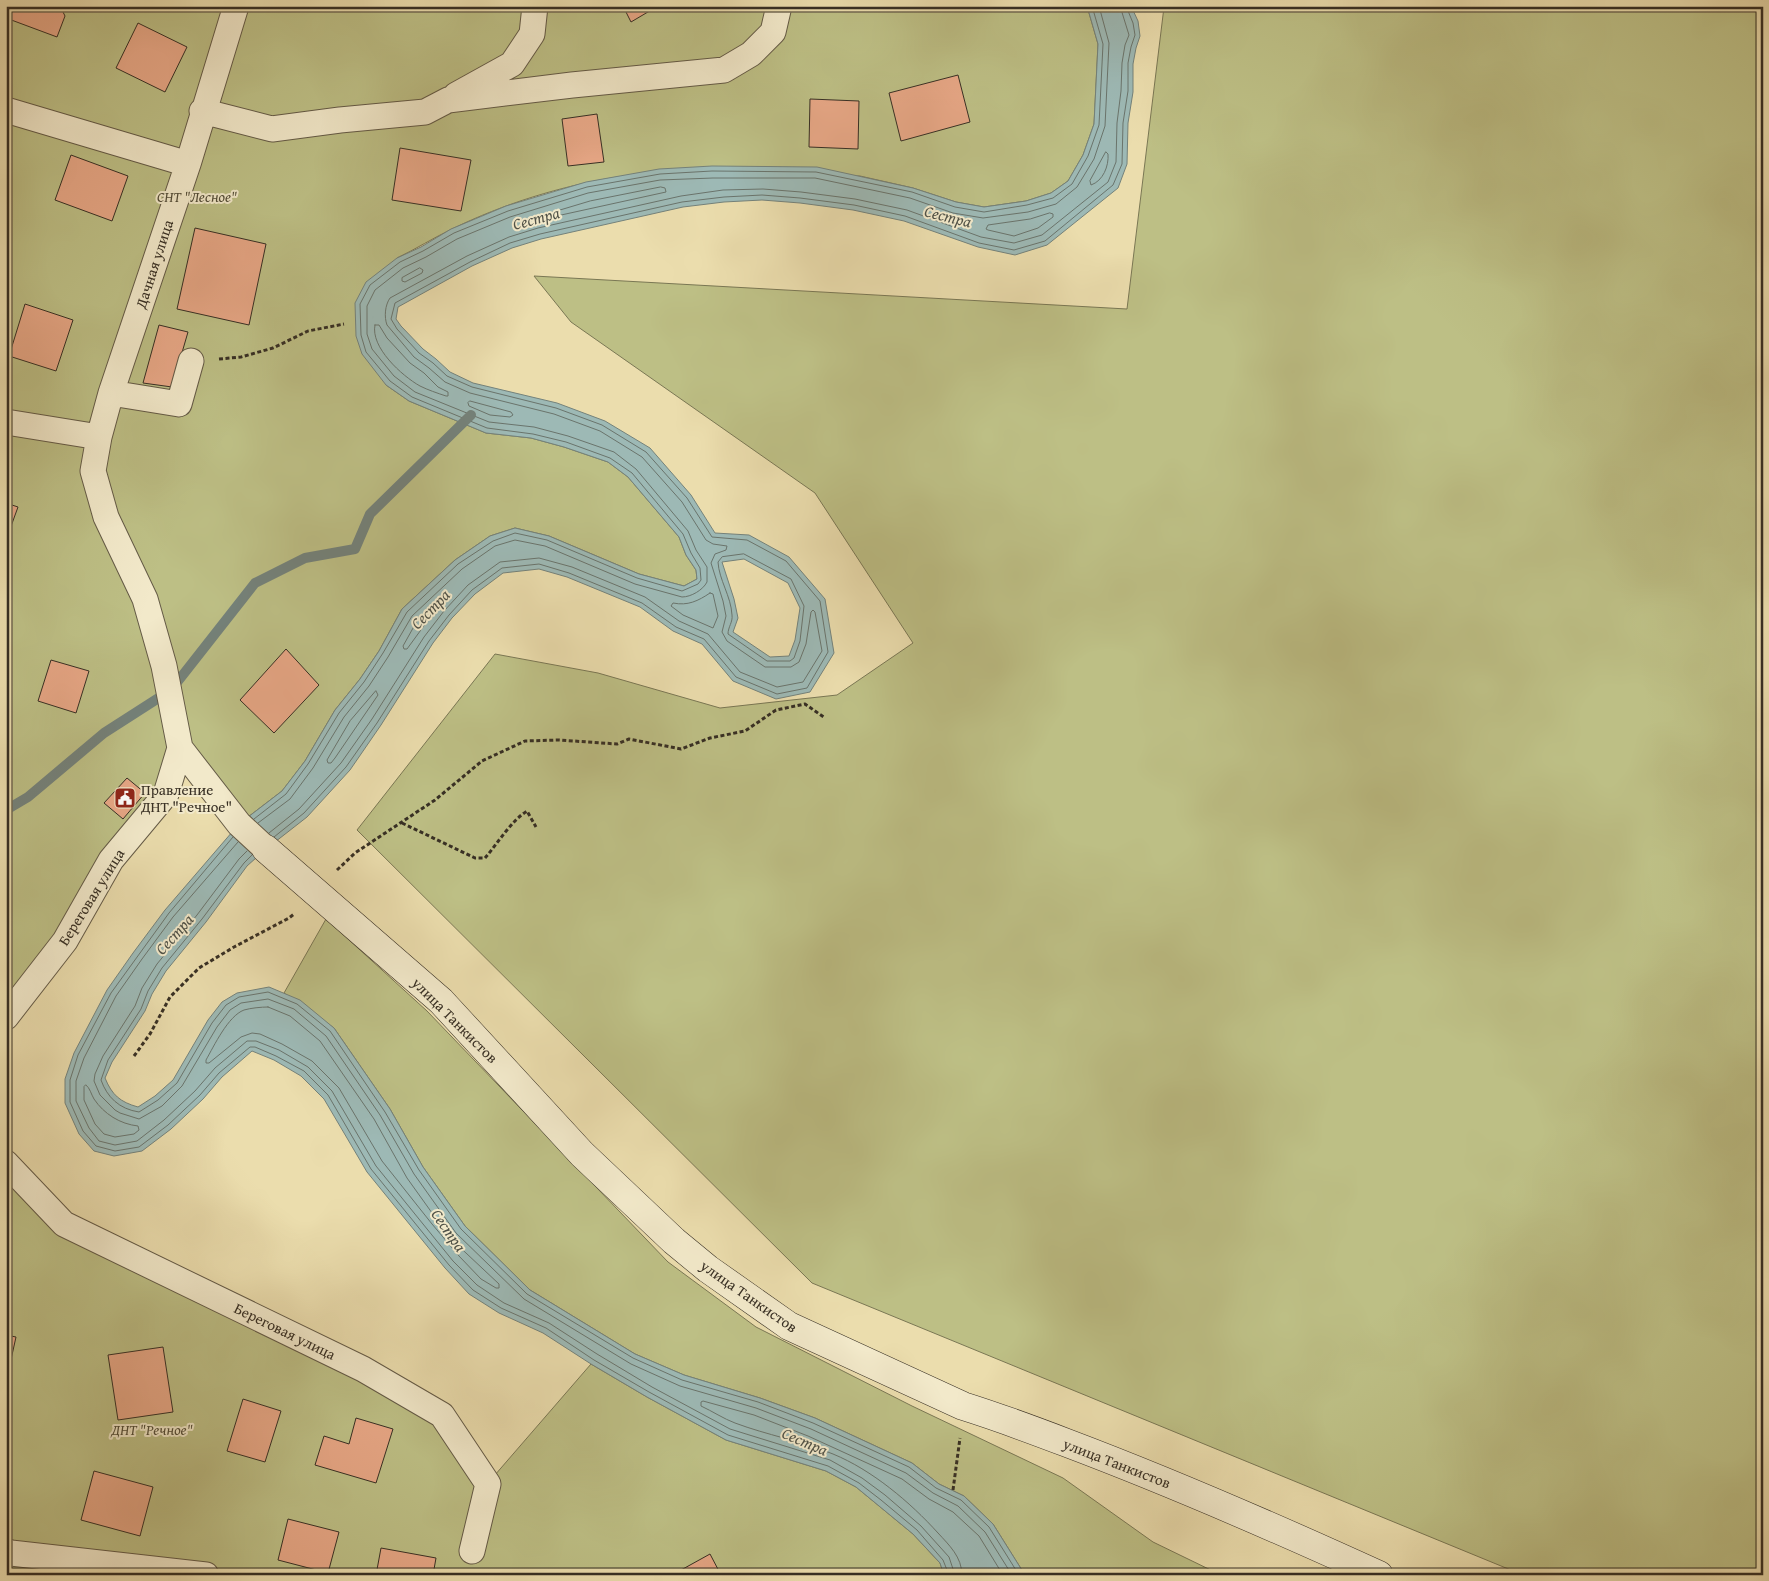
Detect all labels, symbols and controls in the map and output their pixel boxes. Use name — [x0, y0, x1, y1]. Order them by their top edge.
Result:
park label: СНТ "Лесное" — [157, 186, 237, 207]
water label: Сестра — [922, 199, 975, 234]
water label: Сестра — [510, 200, 563, 236]
street label: Дачная улица — [129, 216, 178, 312]
water label: Сестра — [405, 583, 456, 634]
place label: Правление ДНТ "Речное" — [140, 779, 232, 817]
public building icon: Правление ДНТ "Речное" — [113, 786, 137, 810]
street label: Береговая улица — [53, 844, 130, 949]
water label: Сестра — [149, 908, 199, 960]
street label: улица Танкистов — [407, 972, 503, 1068]
water label: Сестра — [426, 1204, 473, 1257]
street label: улица Танкистов — [696, 1254, 802, 1337]
street label: Береговая улица — [231, 1297, 340, 1365]
park label: ДНТ "Речное" — [110, 1419, 193, 1440]
water label: Сестра — [778, 1421, 832, 1462]
street label: улица Танкистов — [1059, 1432, 1174, 1493]

